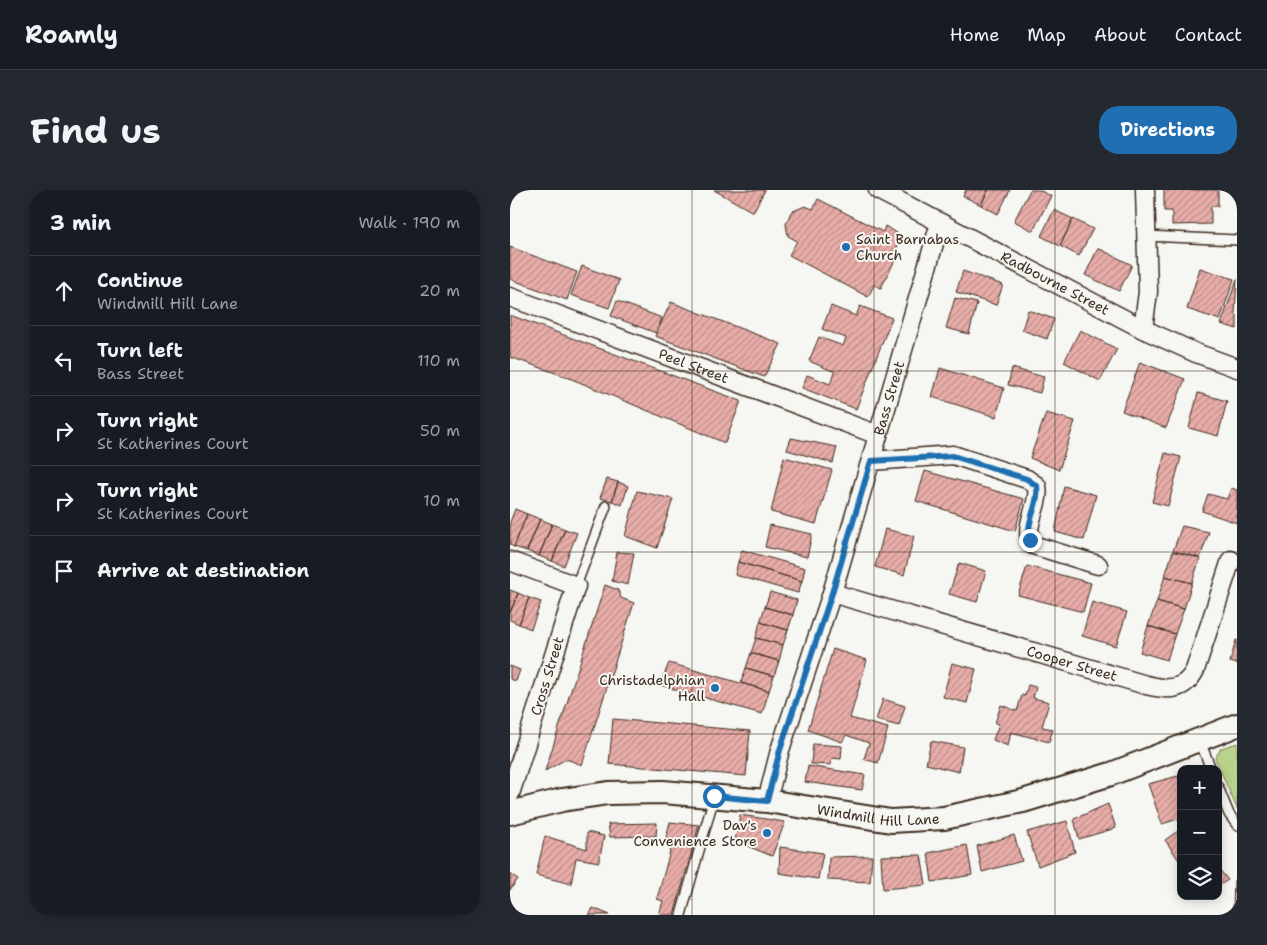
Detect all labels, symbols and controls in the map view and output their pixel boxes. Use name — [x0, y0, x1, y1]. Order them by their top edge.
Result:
text: Roamly — [25, 19, 118, 51]
text: Home — [950, 23, 999, 47]
text: Map — [1027, 23, 1066, 47]
text: About — [1094, 23, 1147, 47]
text: Contact — [1175, 23, 1242, 47]
button: Directions — [1099, 106, 1237, 154]
text: Find us — [30, 107, 161, 154]
text: 3 min — [50, 209, 111, 237]
text: Walk · 190 m — [358, 212, 460, 233]
place label: Saint Barnabas Church — [856, 230, 959, 264]
marker: Saint Barnabas Church — [840, 241, 852, 253]
street label: Radbourne Street — [998, 247, 1112, 319]
text: Continue — [97, 268, 183, 293]
icon: ahead — [50, 277, 78, 305]
text: 20 m — [419, 280, 460, 301]
text: Windmill Hill Lane — [97, 293, 238, 314]
text: Turn left — [97, 338, 183, 363]
street label: Peel Street — [656, 345, 731, 387]
icon: left — [50, 347, 78, 375]
text: 110 m — [417, 350, 460, 371]
street label: Bass Street — [870, 359, 908, 437]
text: Bass Street — [97, 363, 184, 384]
text: Turn right — [97, 408, 198, 433]
icon: right — [50, 417, 78, 445]
text: 50 m — [420, 420, 460, 441]
text: St Katherines Court — [97, 433, 249, 454]
text: Turn right — [97, 478, 198, 503]
icon: right — [50, 487, 78, 515]
text: 10 m — [423, 490, 460, 511]
text: St Katherines Court — [97, 503, 249, 524]
route end — [1019, 529, 1042, 552]
icon: arrive — [50, 557, 78, 585]
text: Arrive at destination — [97, 558, 309, 583]
street label: Cross Street — [526, 634, 568, 718]
street label: Cooper Street — [1025, 642, 1119, 685]
place label: Christadelphian Hall — [599, 671, 706, 705]
marker: Christadelphian Hall — [709, 682, 721, 694]
map controls — [1177, 765, 1222, 900]
button: + — [1177, 765, 1222, 810]
route start — [703, 785, 726, 808]
street label: Windmill Hill Lane — [816, 800, 940, 830]
button: − — [1177, 810, 1222, 855]
place label: Dav's Convenience Store — [633, 816, 757, 850]
marker: Dav's Convenience Store — [761, 827, 773, 839]
button: layers — [1177, 855, 1222, 900]

